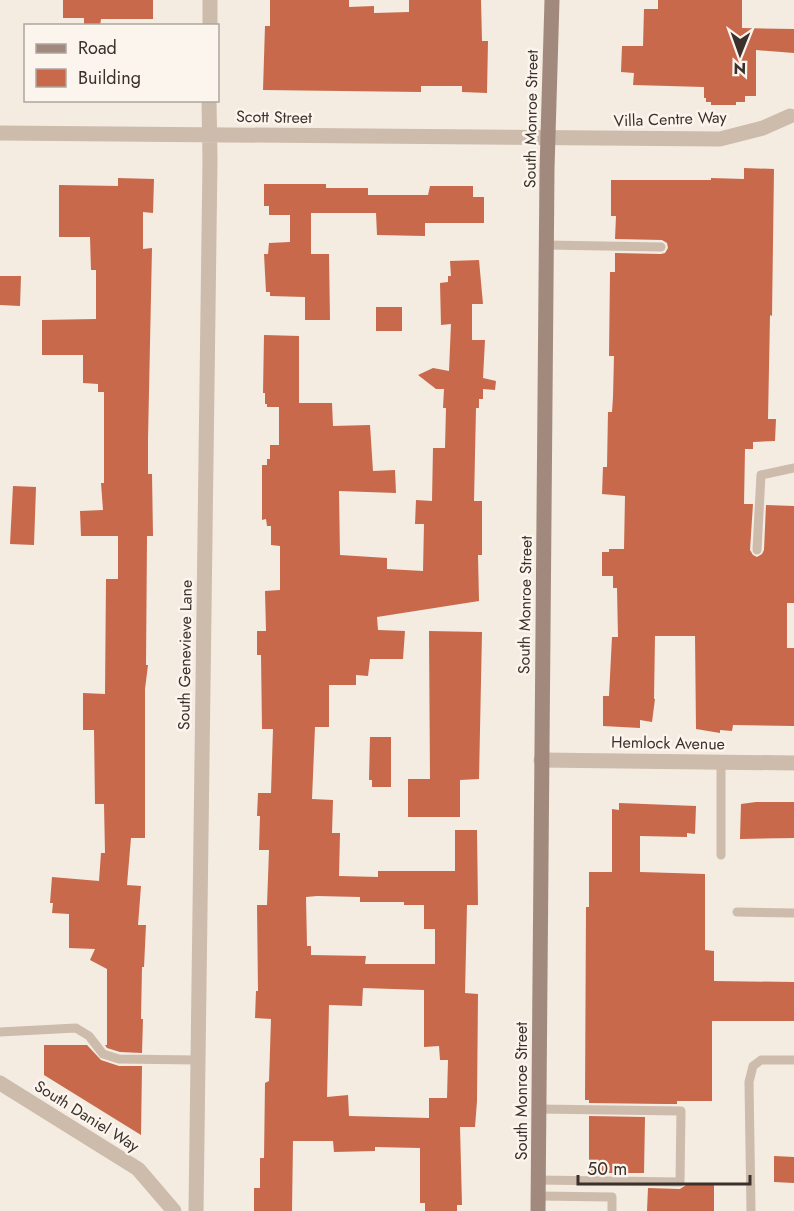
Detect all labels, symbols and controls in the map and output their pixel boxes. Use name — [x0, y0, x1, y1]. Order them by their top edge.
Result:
legend — [24, 24, 219, 102]
north arrow — [710, 24, 770, 84]
text: Road — [78, 35, 117, 61]
street label: South Monroe Street — [518, 50, 544, 188]
text: N — [733, 57, 746, 80]
text: Building — [78, 65, 141, 91]
street label: Scott Street — [236, 105, 312, 129]
street label: Villa Centre Way — [613, 105, 728, 132]
street label: South Monroe Street — [512, 536, 538, 674]
street label: South Genevieve Lane — [172, 580, 198, 730]
street label: Hemlock Avenue — [611, 731, 725, 755]
street label: South Monroe Street — [510, 1022, 533, 1160]
street label: South Daniel Way — [30, 1075, 145, 1158]
scale bar — [578, 1148, 750, 1186]
text: 50 m — [587, 1156, 627, 1182]

